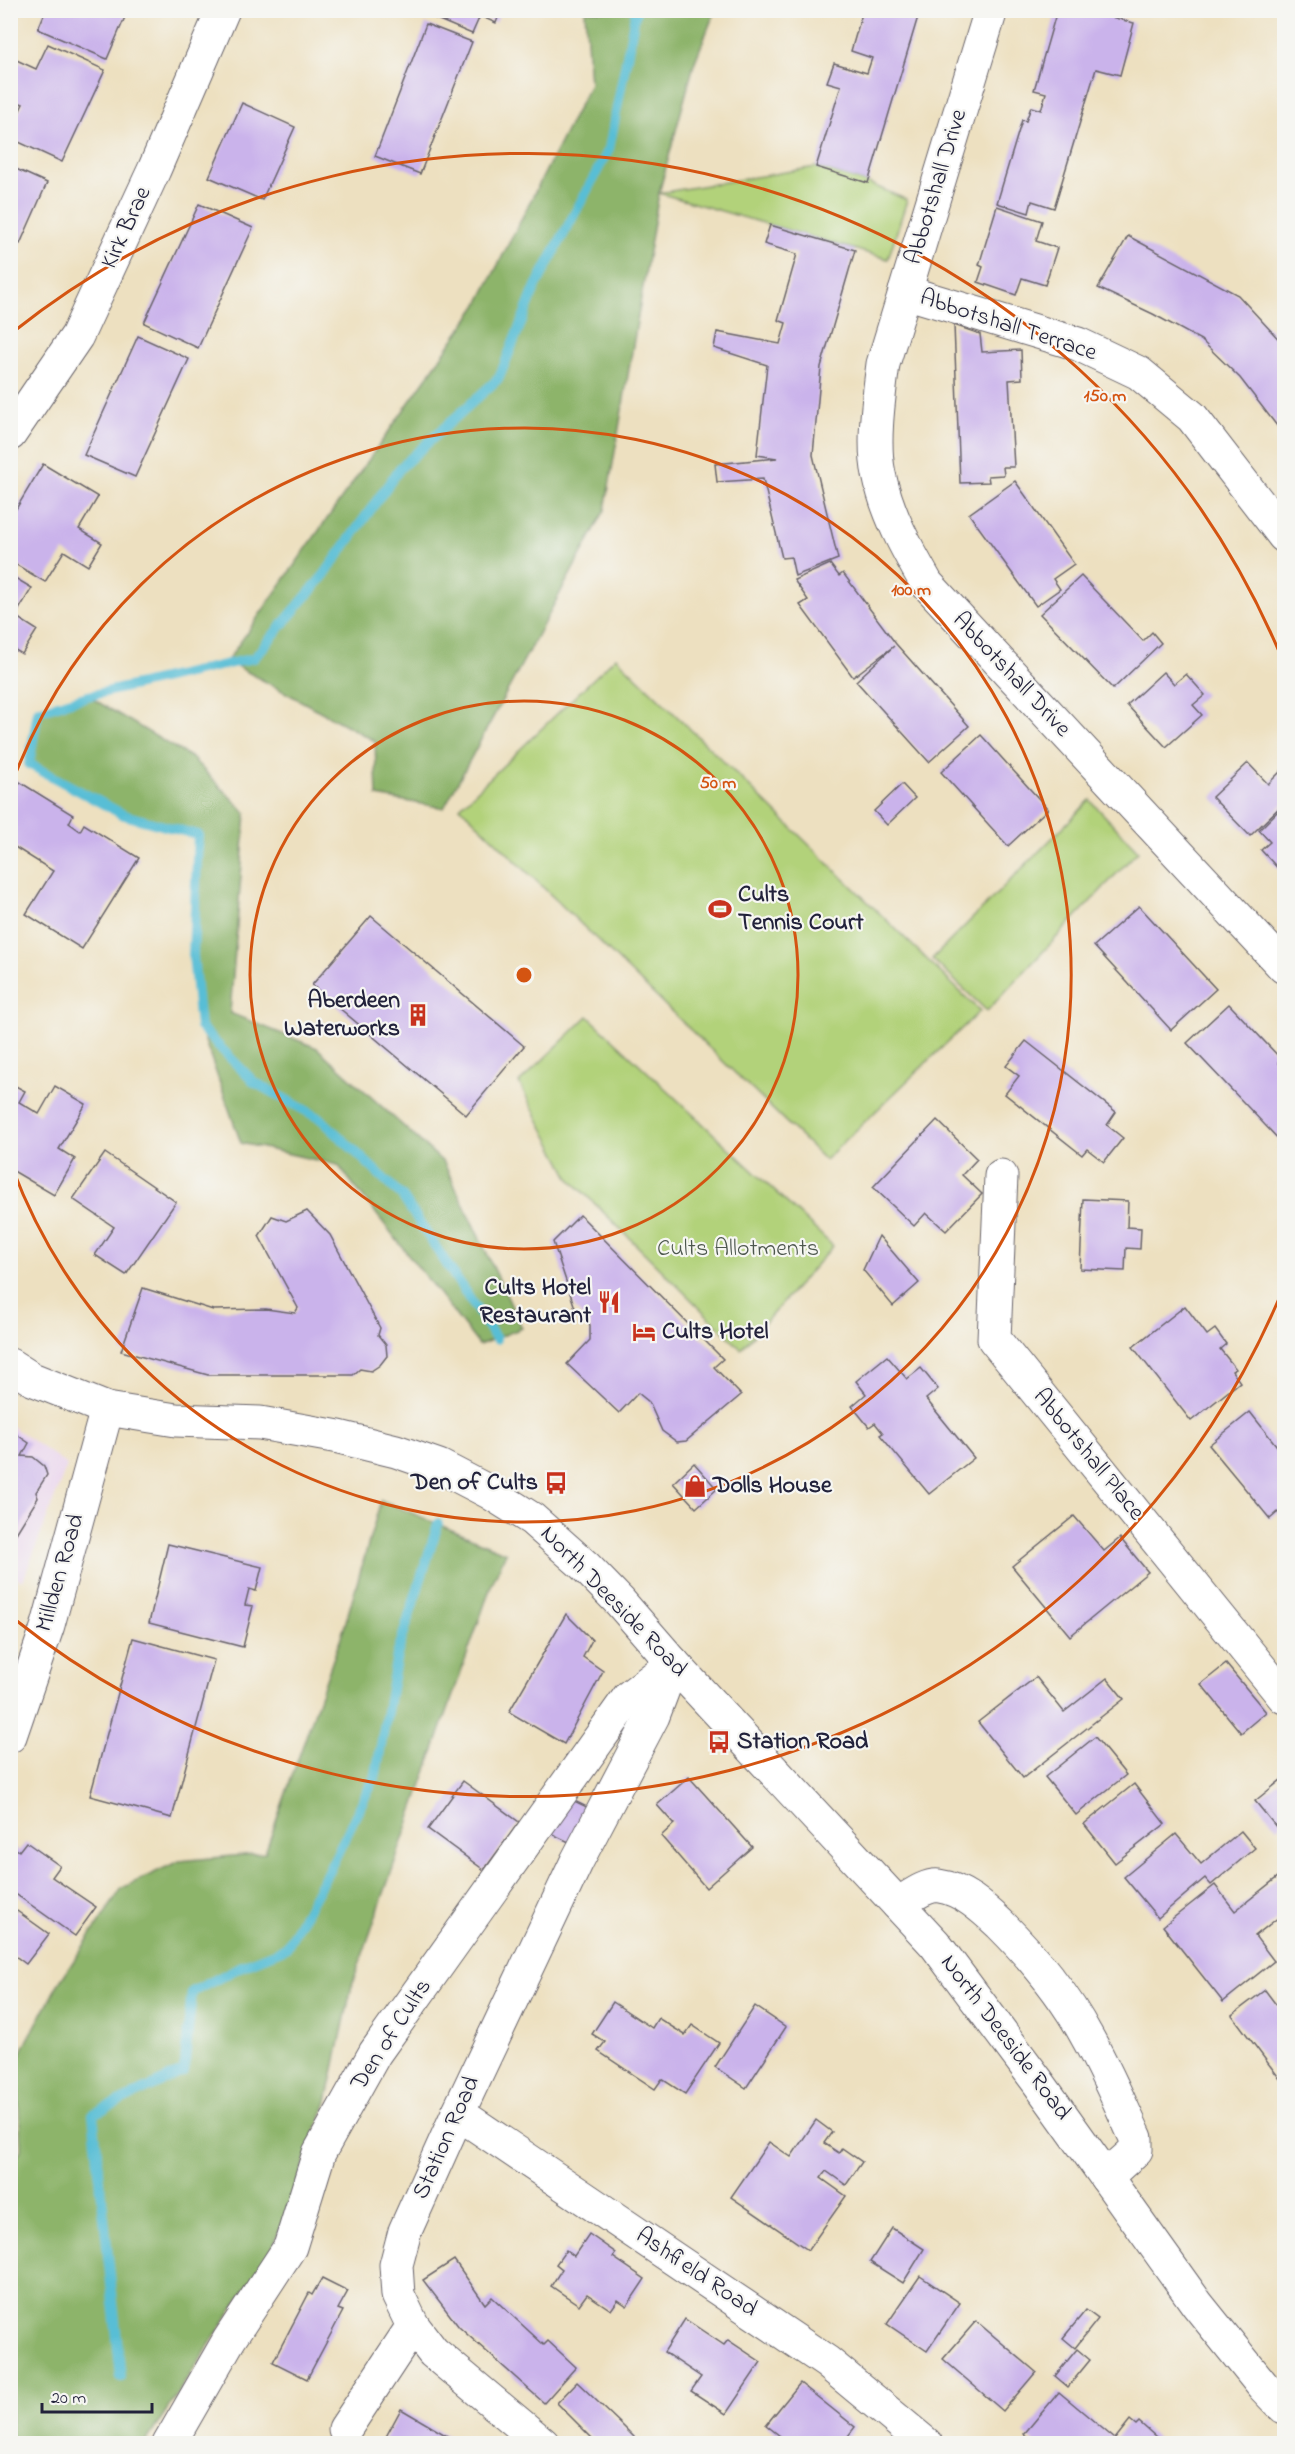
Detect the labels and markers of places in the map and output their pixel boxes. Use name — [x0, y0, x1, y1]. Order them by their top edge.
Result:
place label: Cults Tennis Court — [738, 878, 864, 941]
sports icon: Cults Tennis Court — [707, 896, 733, 922]
centre of rings — [514, 965, 534, 985]
place label: Aberdeen Waterworks — [284, 984, 400, 1047]
building icon: Aberdeen Waterworks — [405, 1002, 431, 1028]
place label: Cults Hotel Restaurant — [480, 1271, 592, 1334]
restaurant icon: Cults Hotel Restaurant — [596, 1289, 622, 1315]
place label: Cults Hotel — [662, 1315, 768, 1350]
hotel icon: Cults Hotel — [631, 1319, 657, 1345]
place label: Den of Cults — [410, 1466, 538, 1501]
place label: Dolls House — [712, 1469, 833, 1504]
bus stop icon: Den of Cults — [543, 1470, 569, 1496]
shop icon: Dolls House — [682, 1473, 708, 1499]
place label: Station Road — [737, 1725, 869, 1760]
bus stop icon: Station Road — [706, 1729, 732, 1755]

